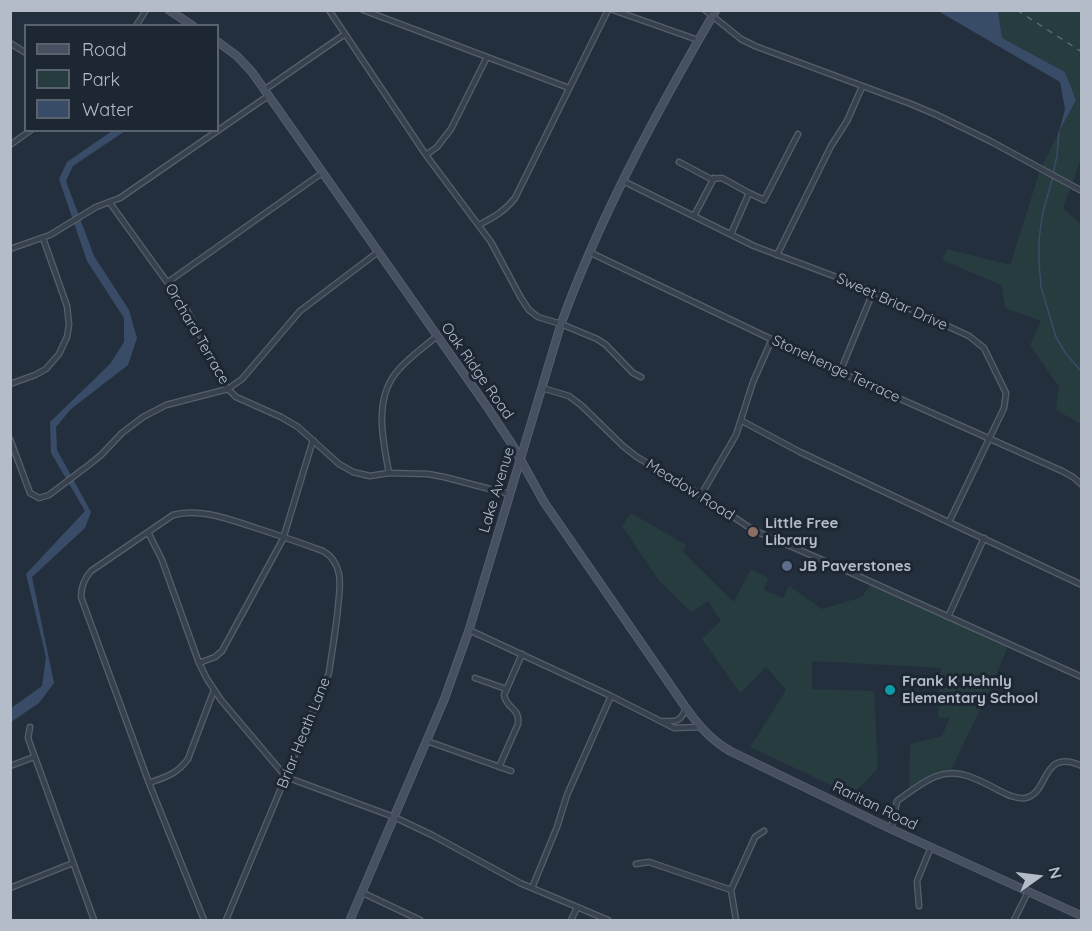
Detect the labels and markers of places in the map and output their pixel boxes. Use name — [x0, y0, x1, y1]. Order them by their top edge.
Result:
place label: Little Free Library — [765, 514, 838, 549]
marker: Little Free Library — [746, 525, 760, 539]
place label: JB Paverstones — [799, 557, 911, 575]
marker: JB Paverstones — [780, 559, 794, 573]
place label: Frank K Hehnly Elementary School — [902, 672, 1038, 707]
marker: Frank K Hehnly Elementary School — [883, 683, 897, 697]

